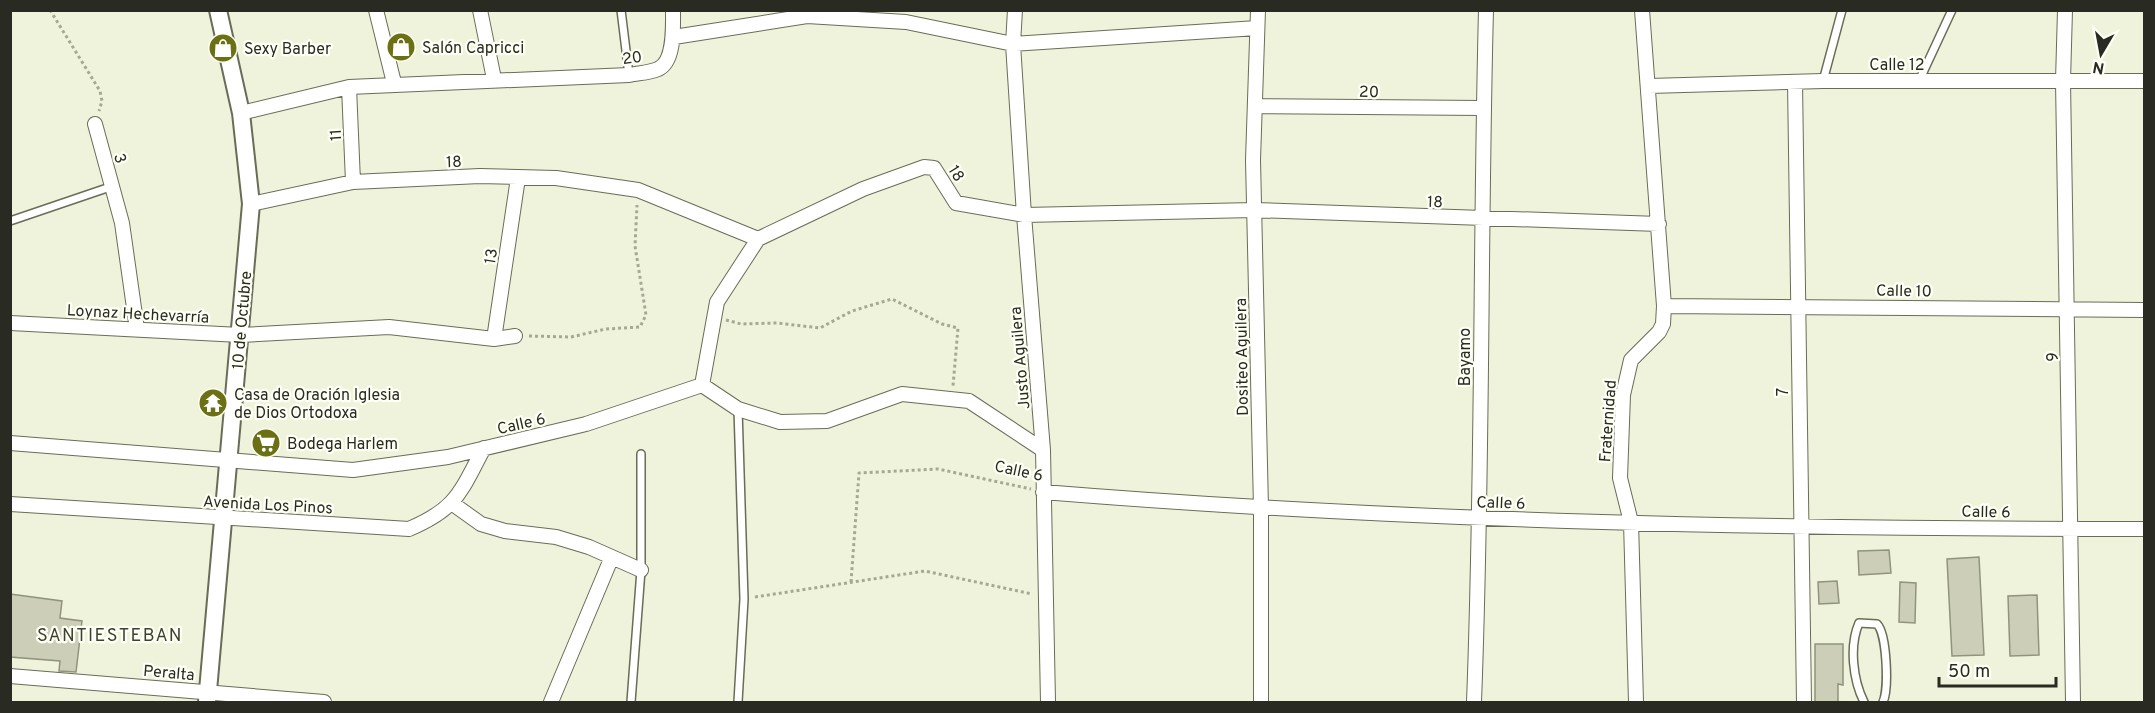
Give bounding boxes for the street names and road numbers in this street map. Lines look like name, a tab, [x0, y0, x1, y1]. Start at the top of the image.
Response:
street label: 20	[621, 48, 644, 70]
street label: Calle 12	[1869, 56, 1925, 76]
street label: 20	[1359, 83, 1379, 103]
street label: 11	[327, 128, 347, 141]
street label: 3	[108, 151, 130, 166]
street label: 18	[446, 153, 462, 173]
street label: 18	[943, 162, 968, 186]
street label: 18	[1427, 193, 1443, 213]
street label: 13	[481, 247, 503, 266]
street label: 10 de Octubre	[229, 270, 257, 370]
street label: Calle 10	[1876, 282, 1932, 302]
street label: Dositeo Aguilera	[1232, 298, 1254, 416]
street label: Loynaz Hechevarría	[66, 301, 210, 329]
street label: Justo Aguilera	[1007, 306, 1035, 410]
street label: Bayamo	[1456, 328, 1476, 386]
street label: 9	[2044, 352, 2064, 362]
street label: Fraternidad	[1596, 379, 1622, 463]
street label: 7	[1774, 388, 1794, 396]
street label: Calle 6	[495, 410, 548, 440]
street label: Calle 6	[993, 457, 1045, 487]
street label: Avenida Los Pinos	[203, 493, 333, 519]
street label: Calle 6	[1476, 493, 1526, 515]
street label: Calle 6	[1961, 503, 2011, 523]
street label: Peralta	[142, 662, 195, 686]

